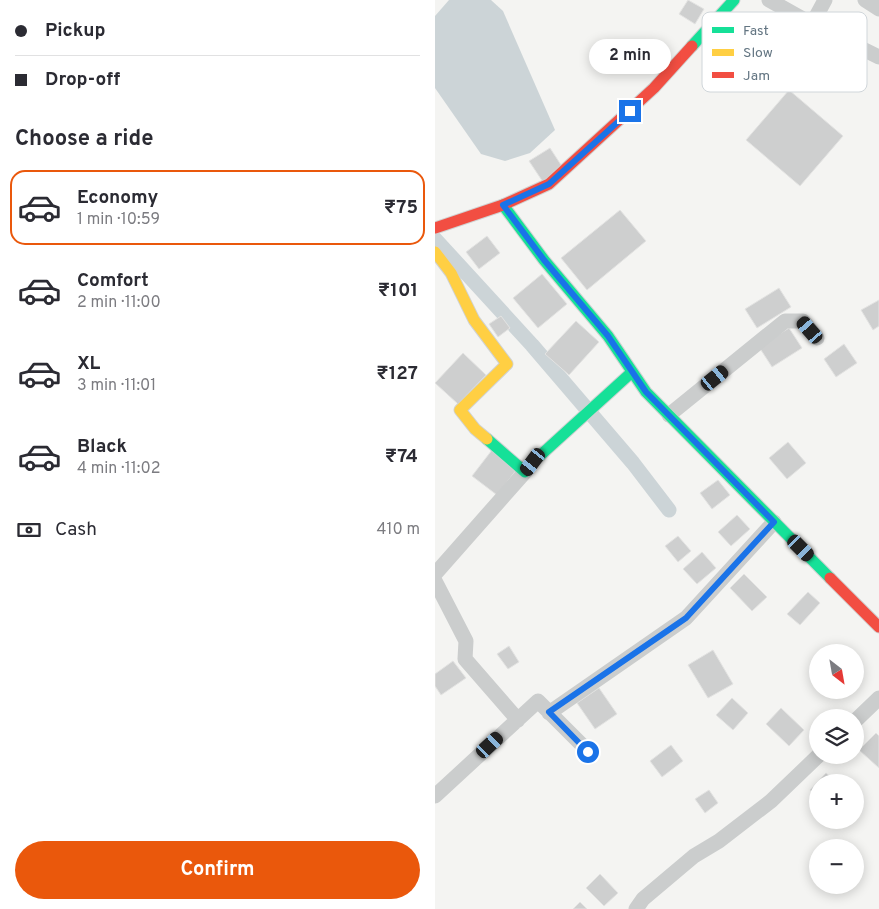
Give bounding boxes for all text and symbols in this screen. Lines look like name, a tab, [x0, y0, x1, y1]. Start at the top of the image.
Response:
legend	[702, 12, 867, 92]
text: Pickup	[45, 19, 105, 43]
text: Fast	[743, 23, 769, 40]
callout: 2 min	[589, 38, 671, 74]
text: Slow	[743, 45, 773, 62]
text: 2 min	[609, 46, 651, 66]
text: Drop-off	[45, 68, 120, 92]
text: Jam	[743, 68, 770, 85]
route end	[619, 100, 641, 122]
text: Choose a ride	[15, 126, 153, 153]
icon: car	[17, 185, 62, 230]
text: Economy	[77, 186, 158, 210]
text: ₹75	[384, 196, 418, 220]
text: 1 min · 10:59	[77, 210, 160, 230]
icon: car	[17, 268, 62, 313]
text: Comfort	[77, 269, 149, 293]
text: ₹101	[378, 279, 418, 303]
text: 2 min · 11:00	[77, 293, 161, 313]
car	[794, 314, 825, 346]
icon: car	[17, 351, 62, 396]
text: XL	[77, 352, 100, 376]
text: ₹127	[376, 362, 418, 386]
car	[698, 363, 731, 393]
text: 3 min · 11:01	[77, 376, 156, 396]
icon: car	[17, 434, 62, 479]
text: Black	[77, 435, 127, 459]
text: ₹74	[385, 445, 418, 469]
car	[517, 446, 548, 478]
text: 4 min · 11:02	[77, 459, 160, 479]
icon: cash	[15, 516, 43, 544]
text: Cash	[55, 518, 97, 542]
text: 410 m	[377, 520, 420, 540]
car	[785, 532, 816, 564]
north arrow	[809, 644, 864, 699]
map controls	[809, 644, 864, 894]
button: layers	[809, 709, 864, 764]
car	[473, 729, 506, 761]
route start	[577, 741, 599, 763]
button: +	[809, 774, 864, 829]
button: −	[809, 839, 864, 894]
button: Confirm	[15, 841, 420, 899]

